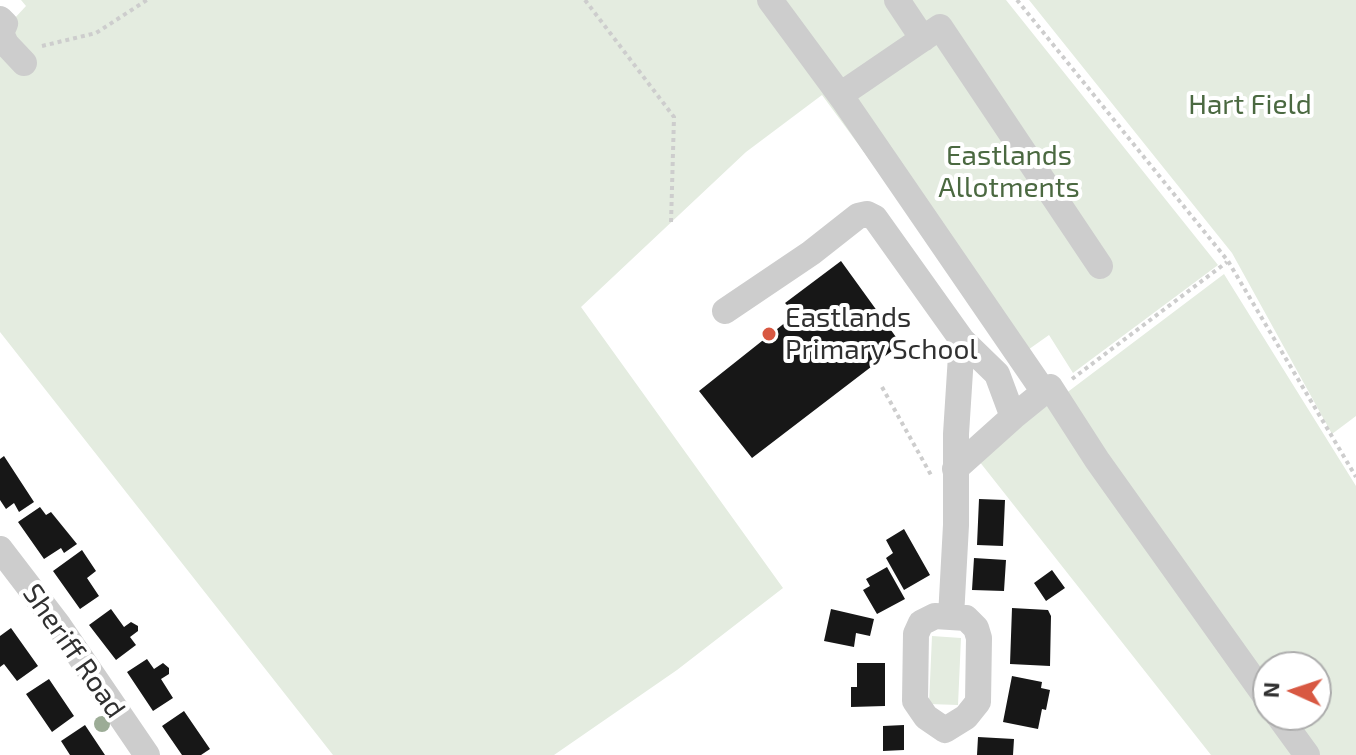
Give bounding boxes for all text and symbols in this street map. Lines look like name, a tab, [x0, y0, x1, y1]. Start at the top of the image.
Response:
park label: Hart Field	[1188, 88, 1312, 122]
park label: Eastlands Allotments	[938, 139, 1080, 205]
place label: Eastlands Primary School	[785, 301, 978, 367]
marker: Eastlands Primary School	[760, 325, 778, 343]
street label: Sheriff Road	[16, 578, 132, 724]
north arrow	[1252, 651, 1332, 731]
text: N	[1257, 681, 1283, 698]

